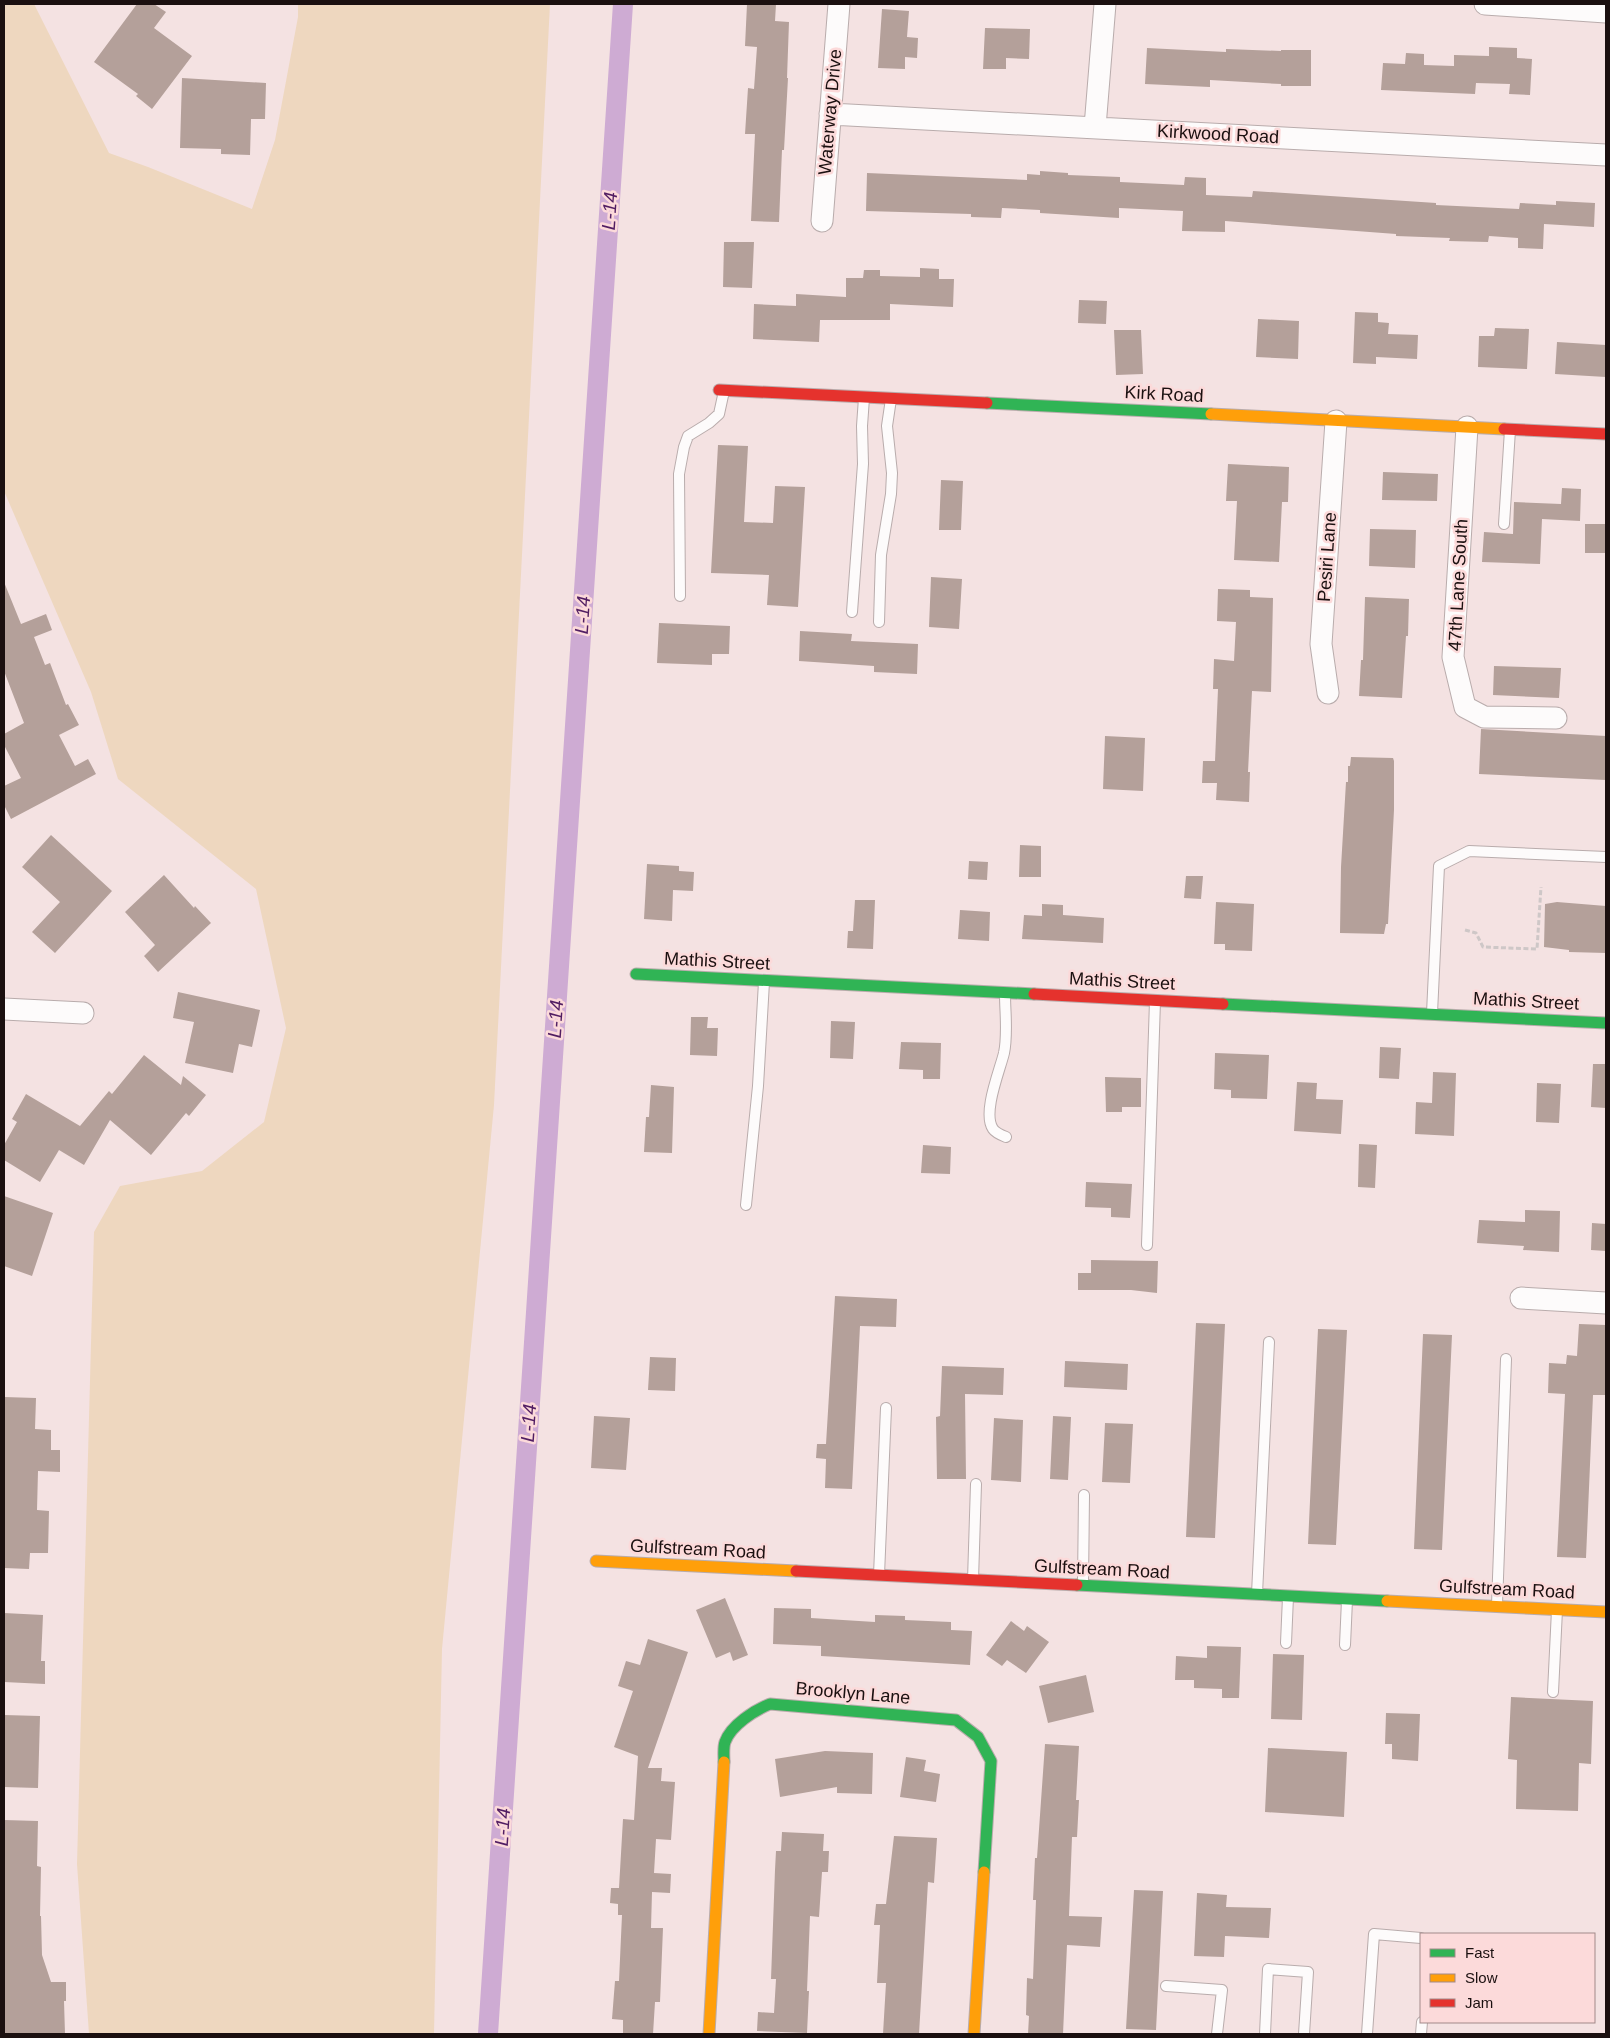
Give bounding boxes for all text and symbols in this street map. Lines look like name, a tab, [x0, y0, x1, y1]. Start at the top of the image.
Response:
street label: Waterway Drive	[815, 48, 845, 176]
street label: Kirkwood Road	[1157, 121, 1279, 147]
water label: L-14	[598, 191, 621, 231]
street label: Kirk Road	[1124, 382, 1204, 406]
street label: Pesiri Lane	[1314, 511, 1340, 603]
street label: 47th Lane South	[1445, 519, 1471, 651]
water label: L-14	[571, 595, 594, 635]
street label: Mathis Street	[664, 948, 770, 974]
street label: Mathis Street	[1069, 968, 1175, 994]
street label: Mathis Street	[1473, 988, 1579, 1014]
water label: L-14	[544, 999, 567, 1039]
water label: L-14	[517, 1403, 540, 1443]
street label: Gulfstream Road	[630, 1535, 766, 1563]
street label: Gulfstream Road	[1034, 1555, 1170, 1583]
street label: Gulfstream Road	[1439, 1575, 1575, 1603]
street label: Brooklyn Lane	[795, 1678, 911, 1708]
water label: L-14	[491, 1807, 514, 1847]
legend	[1420, 1933, 1595, 2023]
text: Fast	[1465, 1944, 1495, 1961]
text: Slow	[1465, 1969, 1498, 1986]
text: Jam	[1465, 1994, 1493, 2011]

